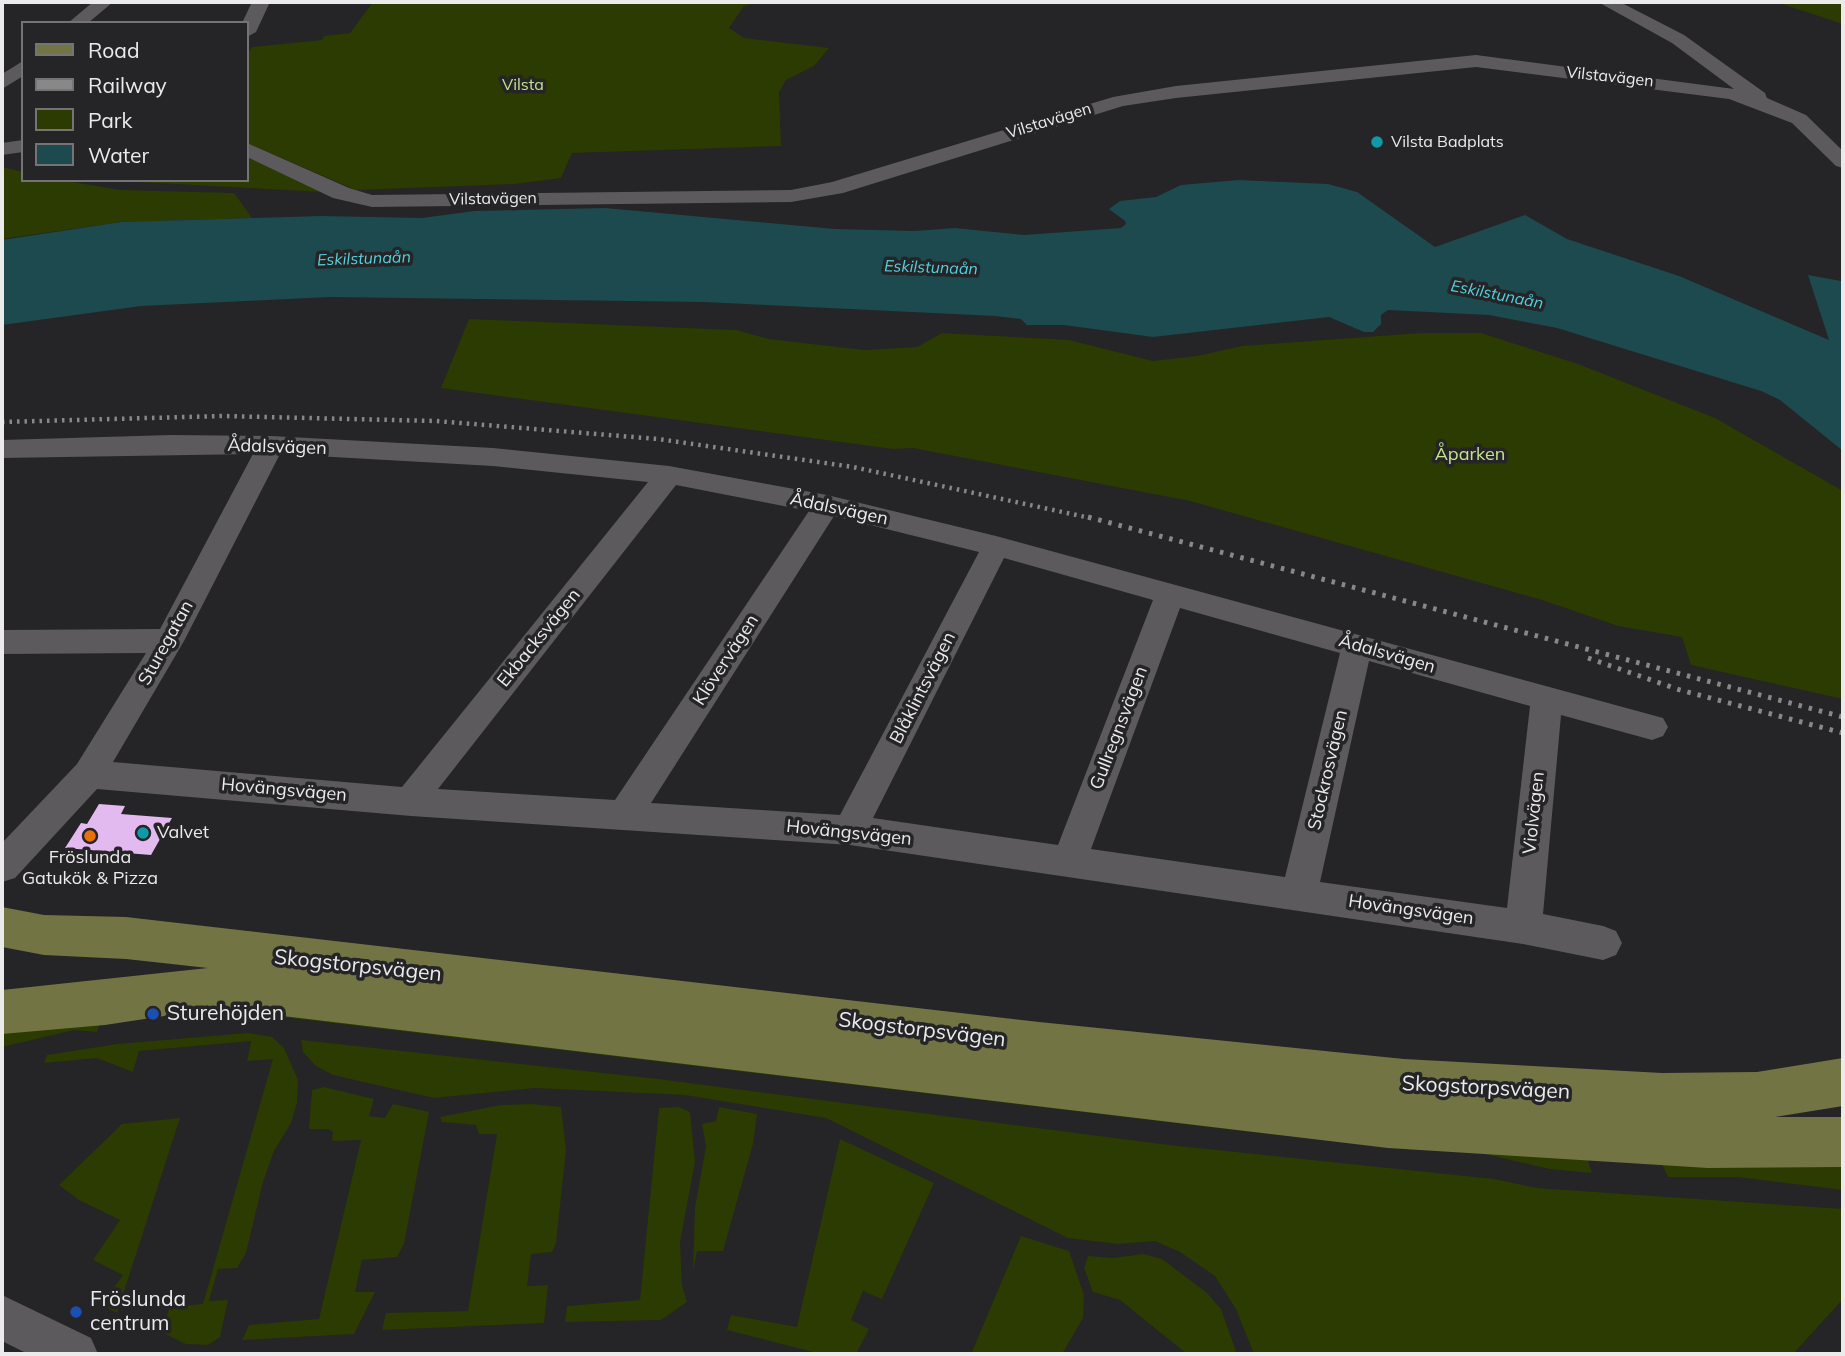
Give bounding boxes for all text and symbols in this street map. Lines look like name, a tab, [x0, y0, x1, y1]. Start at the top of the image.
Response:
legend	[21, 21, 248, 182]
text: Road	[88, 37, 139, 63]
street label: Vilstavägen	[1565, 63, 1655, 91]
text: Railway	[88, 72, 167, 98]
park label: Vilsta	[502, 75, 544, 95]
street label: Vilstavägen	[1004, 99, 1094, 143]
text: Park	[88, 107, 132, 133]
place label: Vilsta Badplats	[1391, 132, 1504, 152]
marker: Vilsta Badplats	[1369, 134, 1385, 150]
text: Water	[88, 142, 149, 168]
street label: Vilstavägen	[449, 189, 537, 209]
water label: Eskilstunaån	[317, 248, 411, 270]
water label: Eskilstunaån	[884, 257, 978, 279]
water label: Eskilstunaån	[1449, 277, 1545, 313]
street label: Ådalsvägen	[227, 434, 327, 460]
park label: Åparken	[1435, 444, 1505, 466]
street label: Ådalsvägen	[788, 488, 890, 530]
street label: Ekbacksvägen	[493, 585, 585, 691]
street label: Sturegatan	[134, 597, 198, 689]
street label: Klövervägen	[689, 611, 763, 709]
street label: Blåklintsvägen	[886, 629, 960, 747]
street label: Ådalsvägen	[1336, 630, 1438, 678]
street label: Gullregnsvägen	[1086, 663, 1152, 793]
street label: Stockrosvägen	[1304, 708, 1352, 832]
street label: Violvägen	[1519, 771, 1549, 855]
street label: Hovängsvägen	[220, 774, 348, 806]
street label: Hovängsvägen	[785, 816, 913, 850]
place label: Valvet	[157, 822, 209, 844]
marker: Valvet	[135, 825, 151, 841]
marker: Fröslunda Gatukök & Pizza	[82, 828, 98, 844]
place label: Fröslunda Gatukök & Pizza	[22, 847, 158, 890]
street label: Hovängsvägen	[1347, 891, 1475, 929]
street label: Skogstorpsvägen	[273, 945, 443, 987]
place label: Sturehöjden	[167, 1001, 284, 1027]
marker: Sturehöjden	[145, 1006, 161, 1022]
street label: Skogstorpsvägen	[837, 1007, 1007, 1053]
street label: Skogstorpsvägen	[1401, 1071, 1571, 1105]
place label: Fröslunda centrum	[90, 1287, 186, 1337]
marker: Fröslunda centrum	[68, 1304, 84, 1320]

